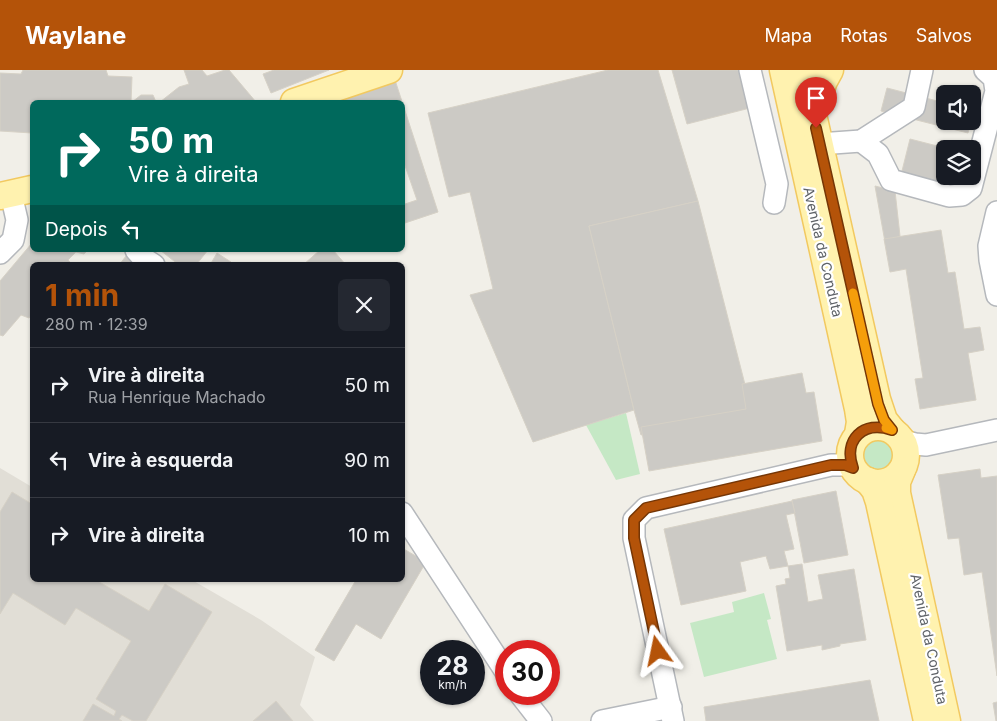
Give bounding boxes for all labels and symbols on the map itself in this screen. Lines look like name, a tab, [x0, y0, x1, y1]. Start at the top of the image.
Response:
pin	[795, 77, 837, 128]
street label: Avenida da Conduta	[800, 185, 847, 319]
street label: Avenida da Conduta	[907, 572, 952, 706]
position arrow	[631, 624, 683, 676]
speed limit sign: 30	[495, 640, 560, 705]

